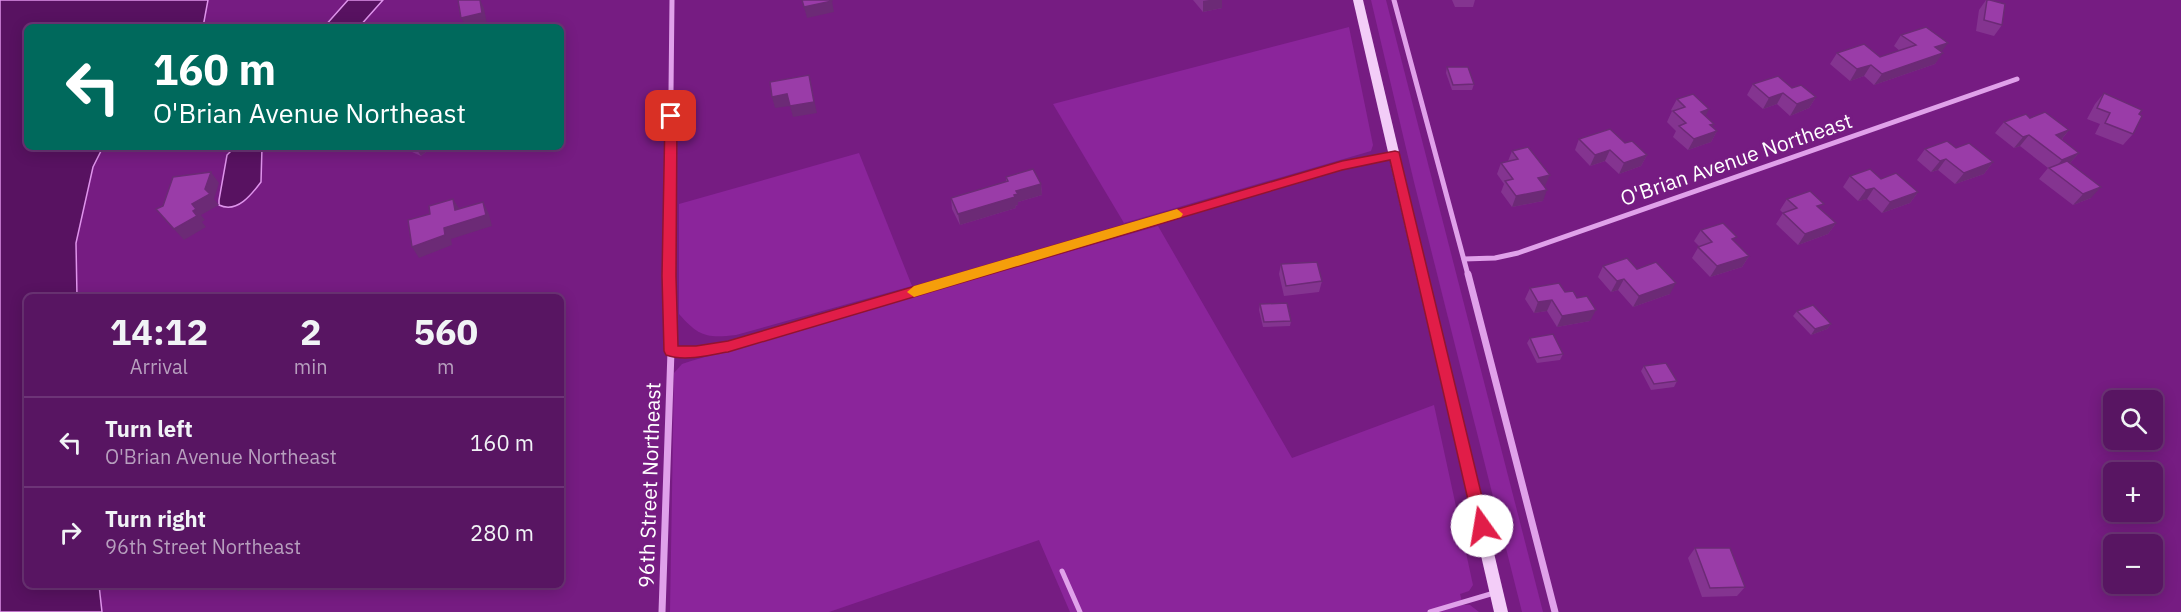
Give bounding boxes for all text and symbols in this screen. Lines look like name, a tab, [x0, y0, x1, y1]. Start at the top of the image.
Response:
text: 160 m	[153, 42, 276, 97]
icon: left	[54, 48, 132, 126]
pin	[645, 90, 696, 141]
text: O'Brian Avenue Northeast	[153, 95, 466, 130]
icon: arrive	[654, 99, 687, 132]
street label: O'Brian Avenue Northeast	[1616, 106, 1856, 212]
text: 14:12	[110, 308, 208, 355]
text: 2	[300, 308, 322, 355]
text: 560	[413, 308, 478, 355]
text: Arrival	[130, 353, 188, 380]
text: min	[294, 353, 328, 380]
text: m	[437, 353, 455, 380]
street label: 96th Street Northeast	[631, 382, 667, 588]
map controls	[2103, 390, 2163, 594]
button: search	[2103, 390, 2163, 450]
text: Turn left	[105, 414, 193, 443]
icon: left	[54, 426, 87, 459]
text: 160 m	[470, 428, 534, 457]
text: O'Brian Avenue Northeast	[105, 443, 337, 470]
button: +	[2103, 462, 2163, 522]
position arrow	[1450, 494, 1514, 558]
text: Turn right	[105, 504, 206, 533]
icon: right	[54, 516, 87, 549]
text: 280 m	[470, 518, 534, 547]
text: 96th Street Northeast	[105, 533, 301, 560]
button: −	[2103, 534, 2163, 594]

